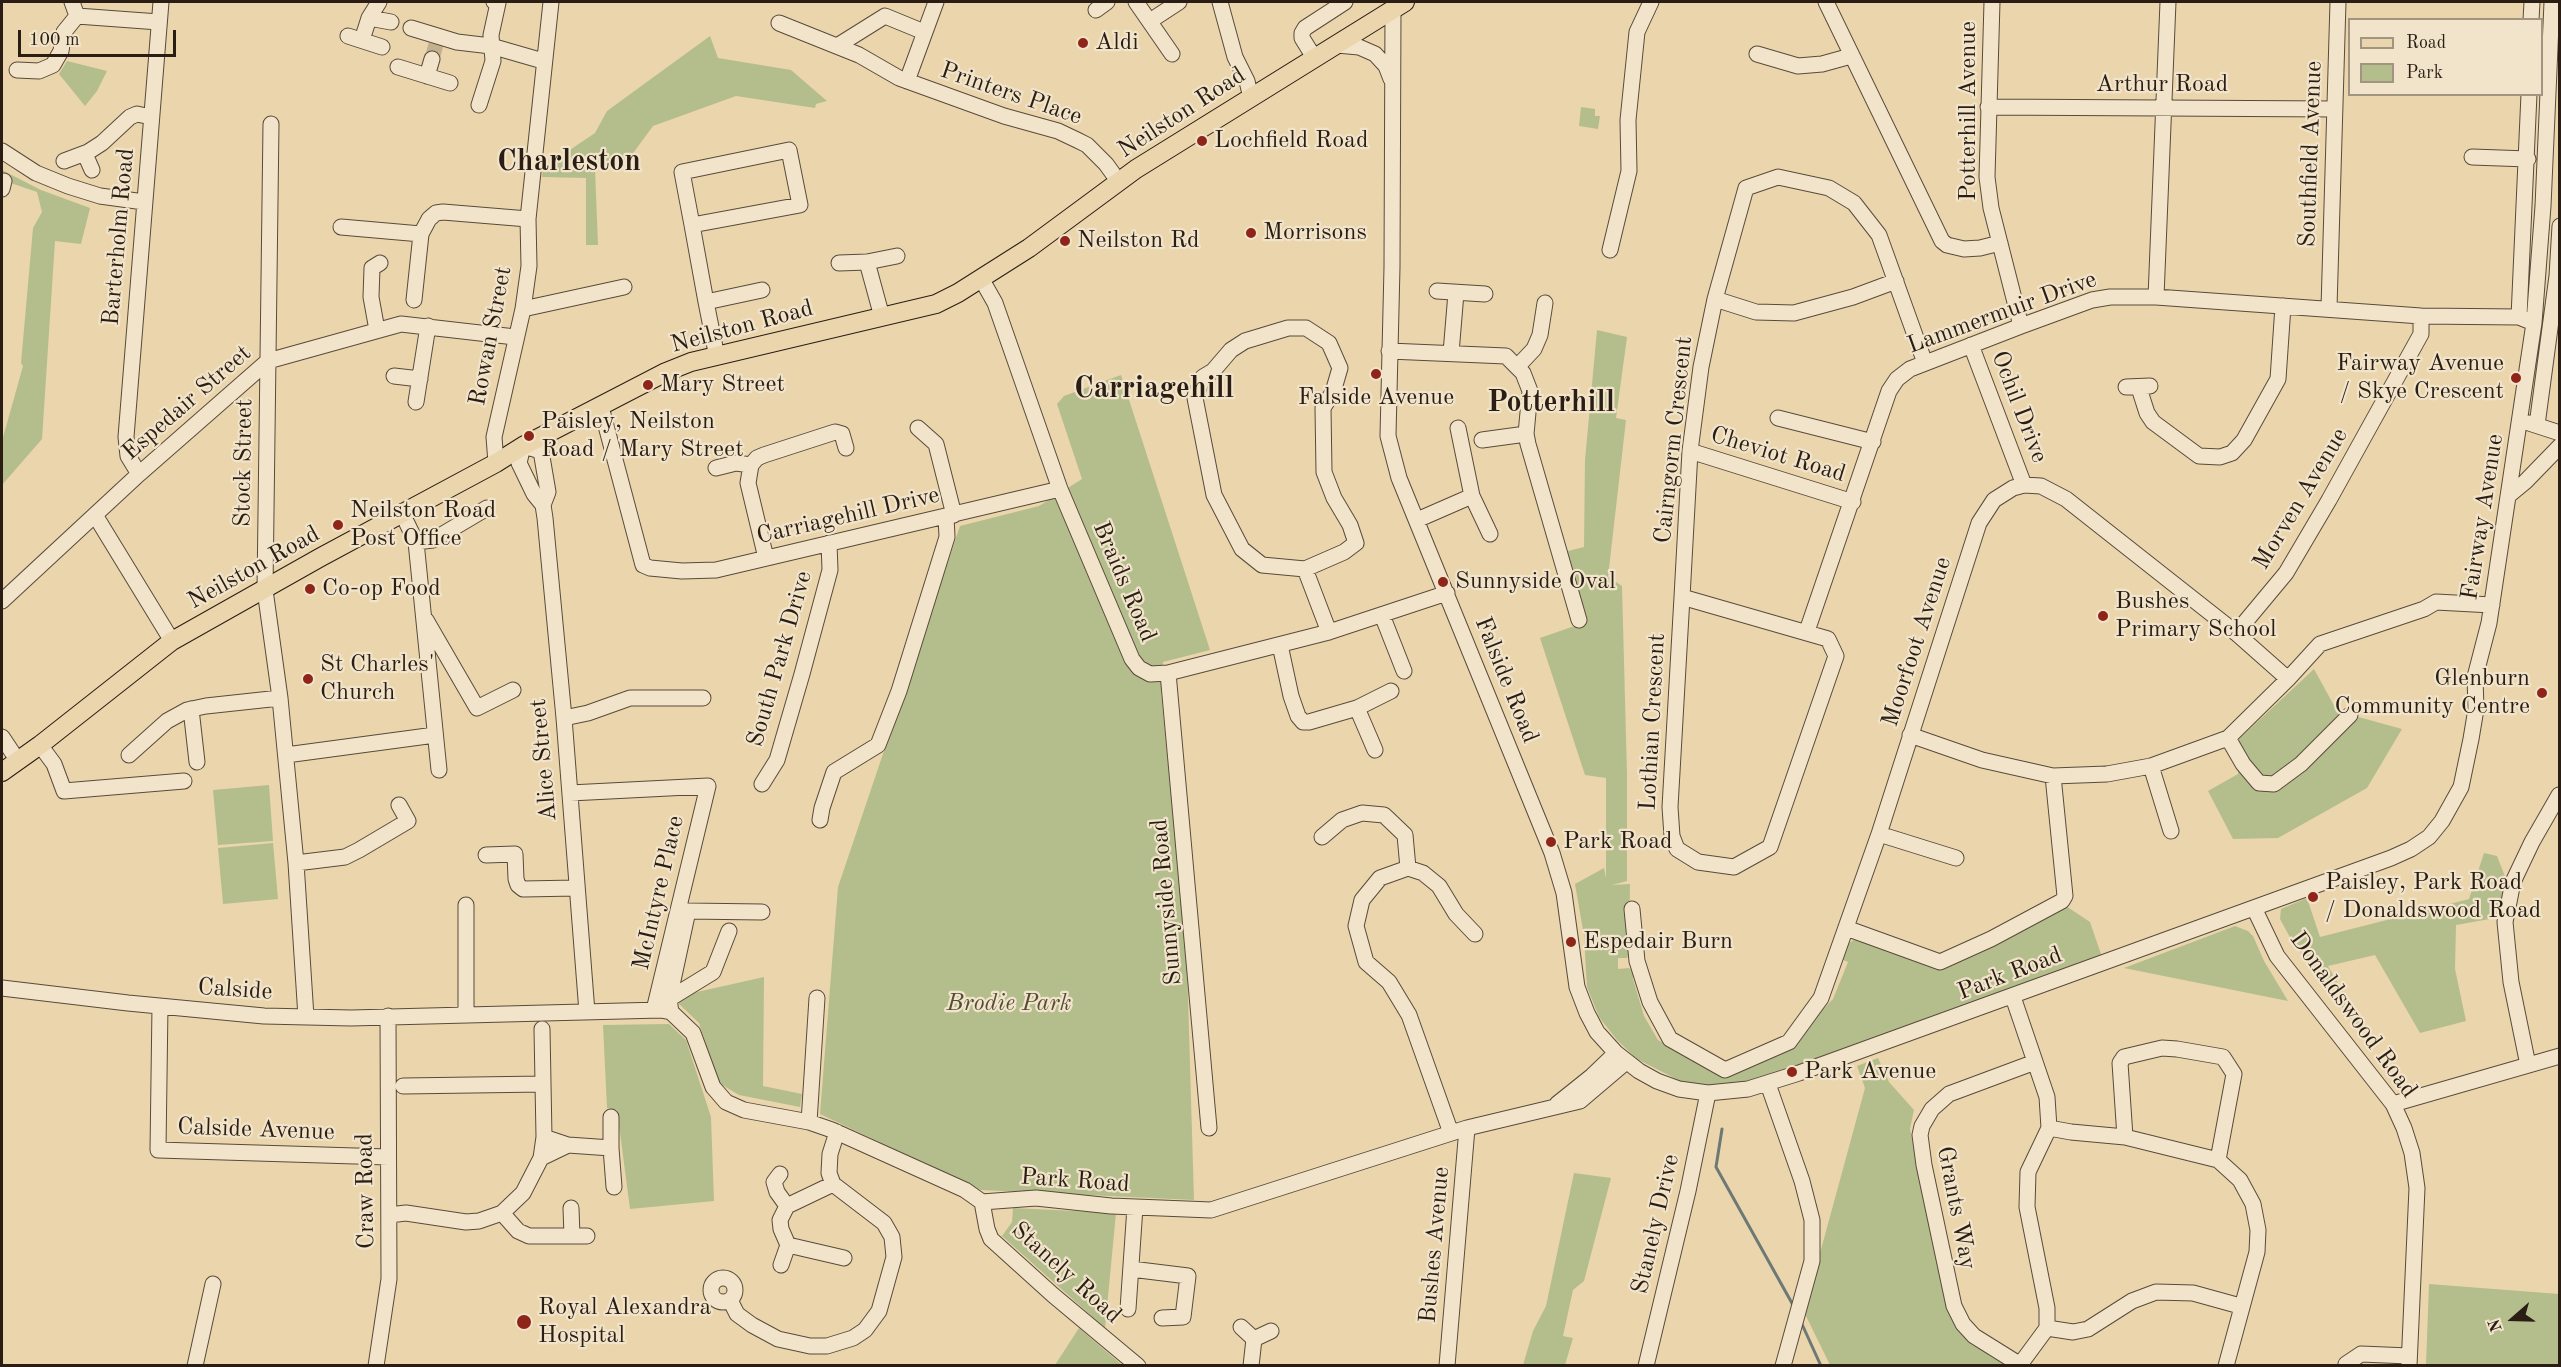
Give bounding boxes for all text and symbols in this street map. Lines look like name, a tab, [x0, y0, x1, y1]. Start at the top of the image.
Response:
scale bar	[21, 18, 178, 56]
legend	[2348, 18, 2543, 96]
street label: Potterhill Avenue	[1955, 21, 1983, 201]
place label: Aldi	[1095, 29, 1139, 57]
text: 100 m	[29, 31, 80, 49]
text: Road	[2406, 34, 2446, 52]
marker: Aldi	[1076, 36, 1090, 50]
street label: Printers Place	[936, 56, 1086, 132]
street label: Southfield Avenue	[2293, 60, 2329, 248]
street label: Neilston Road	[1113, 61, 1251, 165]
text: Park	[2406, 64, 2443, 82]
street label: Arthur Road	[2096, 71, 2228, 99]
place label: Lochfield Road	[1214, 127, 1368, 155]
marker: Lochfield Road	[1195, 134, 1209, 148]
district label: Charleston	[497, 144, 641, 180]
street label: Barterholm Road	[97, 147, 141, 327]
place label: Morrisons	[1263, 219, 1367, 247]
marker: Morrisons	[1244, 226, 1258, 240]
place label: Neilston Rd	[1077, 227, 1200, 255]
marker: Neilston Rd	[1058, 234, 1072, 248]
street label: Rowan Street	[463, 264, 519, 408]
street label: Lammermuir Drive	[1903, 265, 2101, 361]
street label: Neilston Road	[668, 294, 816, 360]
street label: Cairngorm Crescent	[1649, 335, 1699, 545]
street label: Espedair Street	[117, 339, 257, 467]
street label: Ochil Drive	[1984, 347, 2054, 467]
place label: Fairway Avenue / Skye Crescent	[2336, 350, 2504, 406]
marker: Falside Avenue	[1369, 367, 1383, 381]
place label: Mary Street	[660, 371, 785, 399]
district label: Carriagehill	[1074, 371, 1234, 407]
marker: Fairway Avenue / Skye Crescent	[2509, 371, 2523, 385]
marker: Mary Street	[641, 378, 655, 392]
place label: Falside Avenue	[1298, 384, 1454, 412]
district label: Potterhill	[1487, 385, 1615, 421]
street label: Stock Street	[228, 399, 260, 527]
place label: Paisley, Neilston Road / Mary Street	[541, 408, 744, 464]
street label: Cheviot Road	[1707, 421, 1849, 489]
street label: Morven Avenue	[2247, 423, 2355, 575]
marker: Paisley, Neilston Road / Mary Street	[522, 429, 536, 443]
street label: Fairway Avenue	[2456, 432, 2510, 602]
street label: Carriagehill Drive	[754, 481, 942, 551]
place label: Neilston Road Post Office	[350, 497, 496, 553]
marker: Neilston Road Post Office	[331, 518, 345, 532]
street label: Braids Road	[1086, 518, 1162, 646]
street label: Neilston Road	[183, 520, 325, 616]
street label: Moorfoot Avenue	[1876, 553, 1958, 731]
street label: South Park Drive	[741, 568, 819, 750]
place label: Sunnyside Oval	[1455, 568, 1616, 596]
place label: Co-op Food	[322, 575, 441, 603]
marker: Sunnyside Oval	[1436, 575, 1450, 589]
marker: Co-op Food	[303, 582, 317, 596]
place label: Bushes Primary School	[2115, 588, 2277, 644]
marker: Bushes Primary School	[2096, 609, 2110, 623]
street label: Falside Road	[1468, 613, 1544, 747]
street label: Lothian Crescent	[1634, 633, 1672, 811]
place label: St Charles' Church	[320, 651, 435, 707]
place label: Glenburn Community Centre	[2334, 665, 2530, 721]
marker: St Charles' Church	[301, 672, 315, 686]
marker: Glenburn Community Centre	[2535, 686, 2549, 700]
street label: Alice Street	[524, 697, 564, 823]
street label: McIntyre Place	[627, 813, 691, 973]
street label: Sunnyside Road	[1145, 818, 1189, 986]
place label: Park Road	[1563, 828, 1673, 856]
marker: Park Road	[1544, 835, 1558, 849]
place label: Paisley, Park Road / Donaldswood Road	[2325, 869, 2541, 925]
marker: Paisley, Park Road / Donaldswood Road	[2306, 890, 2320, 904]
street label: Donaldswood Road	[2283, 926, 2423, 1104]
place label: Espedair Burn	[1583, 928, 1733, 956]
marker: Espedair Burn	[1564, 935, 1578, 949]
street label: Park Road	[1954, 941, 2066, 1007]
street label: Calside	[197, 973, 273, 1007]
park label: Brodie Park	[947, 990, 1071, 1018]
place label: Park Avenue	[1804, 1058, 1936, 1086]
marker: Park Avenue	[1785, 1065, 1799, 1079]
street label: Calside Avenue	[177, 1113, 335, 1147]
street label: Craw Road	[351, 1133, 381, 1249]
street label: Grants Way	[1930, 1144, 1982, 1272]
street label: Stanely Drive	[1626, 1151, 1686, 1297]
street label: Park Road	[1019, 1163, 1131, 1199]
street label: Bushes Avenue	[1414, 1165, 1456, 1325]
street label: Stanely Road	[1005, 1216, 1127, 1330]
north arrow	[2483, 1289, 2543, 1349]
place label: Royal Alexandra Hospital	[538, 1294, 711, 1350]
marker: Royal Alexandra Hospital	[515, 1313, 533, 1331]
text: N	[2486, 1317, 2506, 1334]

